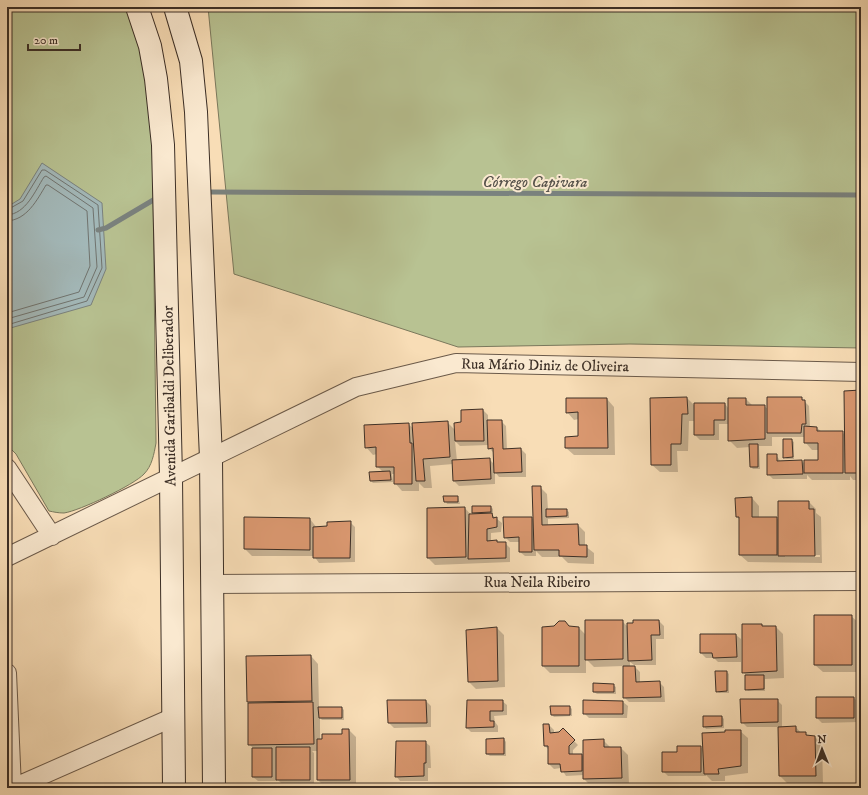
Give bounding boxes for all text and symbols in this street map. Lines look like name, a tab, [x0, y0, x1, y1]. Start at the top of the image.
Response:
scale bar	[28, 26, 80, 52]
text: 20 m	[34, 33, 58, 48]
water label: Córrego Capivara	[482, 172, 588, 192]
street label: Avenida Garibaldi Deliberador	[158, 305, 181, 487]
street label: Rua Mário Diniz de Oliveira	[461, 355, 630, 376]
street label: Rua Neila Ribeiro	[484, 573, 590, 592]
north arrow	[802, 729, 842, 769]
text: N	[817, 733, 826, 747]

